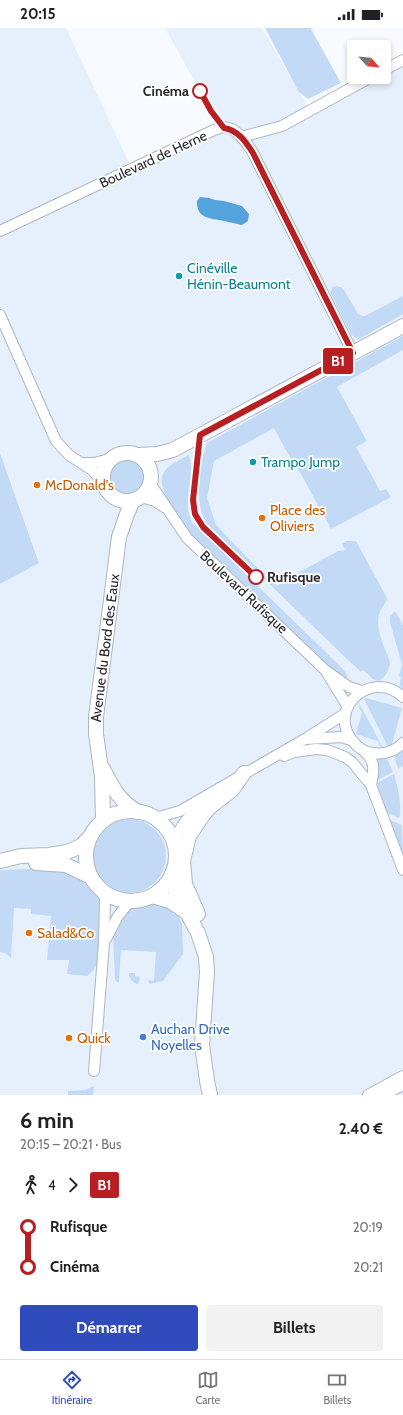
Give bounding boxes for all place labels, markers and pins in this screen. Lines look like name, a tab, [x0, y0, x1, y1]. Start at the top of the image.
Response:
place label: Cinéma	[143, 82, 189, 100]
marker: Cinéma	[192, 83, 208, 99]
place label: Cinéville Hénin-Beaumont	[187, 259, 291, 293]
marker: Cinéville Hénin-Beaumont	[174, 271, 184, 281]
place label: Trampo Jump	[261, 453, 340, 471]
marker: Trampo Jump	[248, 457, 258, 467]
place label: McDonald's	[45, 476, 114, 494]
marker: McDonald's	[32, 480, 42, 490]
place label: Place des Oliviers	[270, 501, 325, 535]
marker: Place des Oliviers	[257, 513, 267, 523]
place label: Rufisque	[267, 568, 320, 586]
marker: Rufisque	[248, 569, 264, 585]
place label: Salad&Co	[37, 924, 95, 942]
marker: Salad&Co	[24, 928, 34, 938]
place label: Auchan Drive Noyelles	[151, 1020, 230, 1054]
place label: Quick	[77, 1029, 111, 1047]
marker: Auchan Drive Noyelles	[138, 1032, 148, 1042]
marker: Quick	[64, 1033, 74, 1043]

